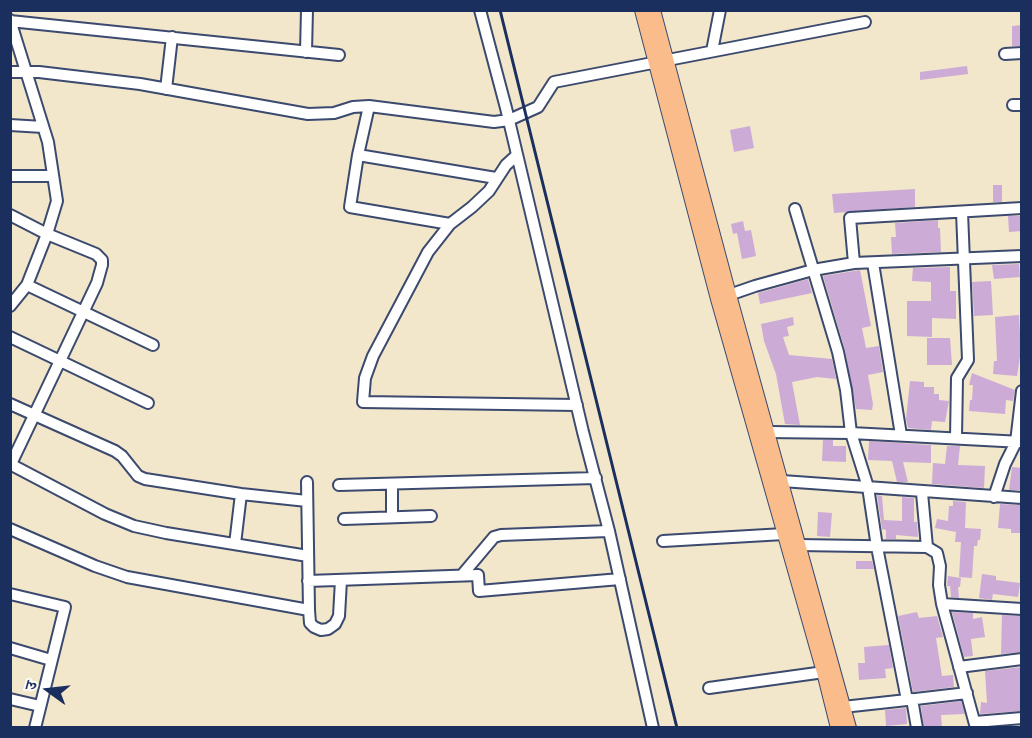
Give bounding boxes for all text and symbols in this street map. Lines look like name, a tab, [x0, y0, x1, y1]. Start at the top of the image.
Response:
north arrow	[18, 660, 78, 720]
text: उ	[18, 678, 43, 692]

